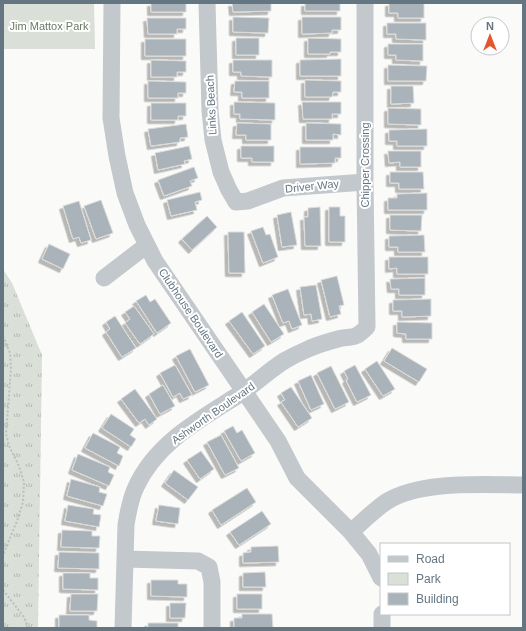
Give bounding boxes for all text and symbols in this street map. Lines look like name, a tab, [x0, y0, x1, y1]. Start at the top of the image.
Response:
north arrow	[470, 16, 510, 56]
park label: Jim Mattox Park	[10, 20, 89, 32]
text: N	[486, 20, 494, 32]
street label: Links Beach	[203, 75, 219, 135]
street label: Chipper Crossing	[359, 123, 371, 207]
street label: Driver Way	[285, 177, 340, 195]
street label: Clubhouse Boulevard	[157, 266, 225, 360]
street label: Ashworth Boulevard	[169, 380, 257, 446]
legend	[380, 543, 510, 615]
text: Road	[416, 552, 445, 566]
text: Park	[416, 572, 442, 586]
text: Building	[416, 592, 459, 606]

